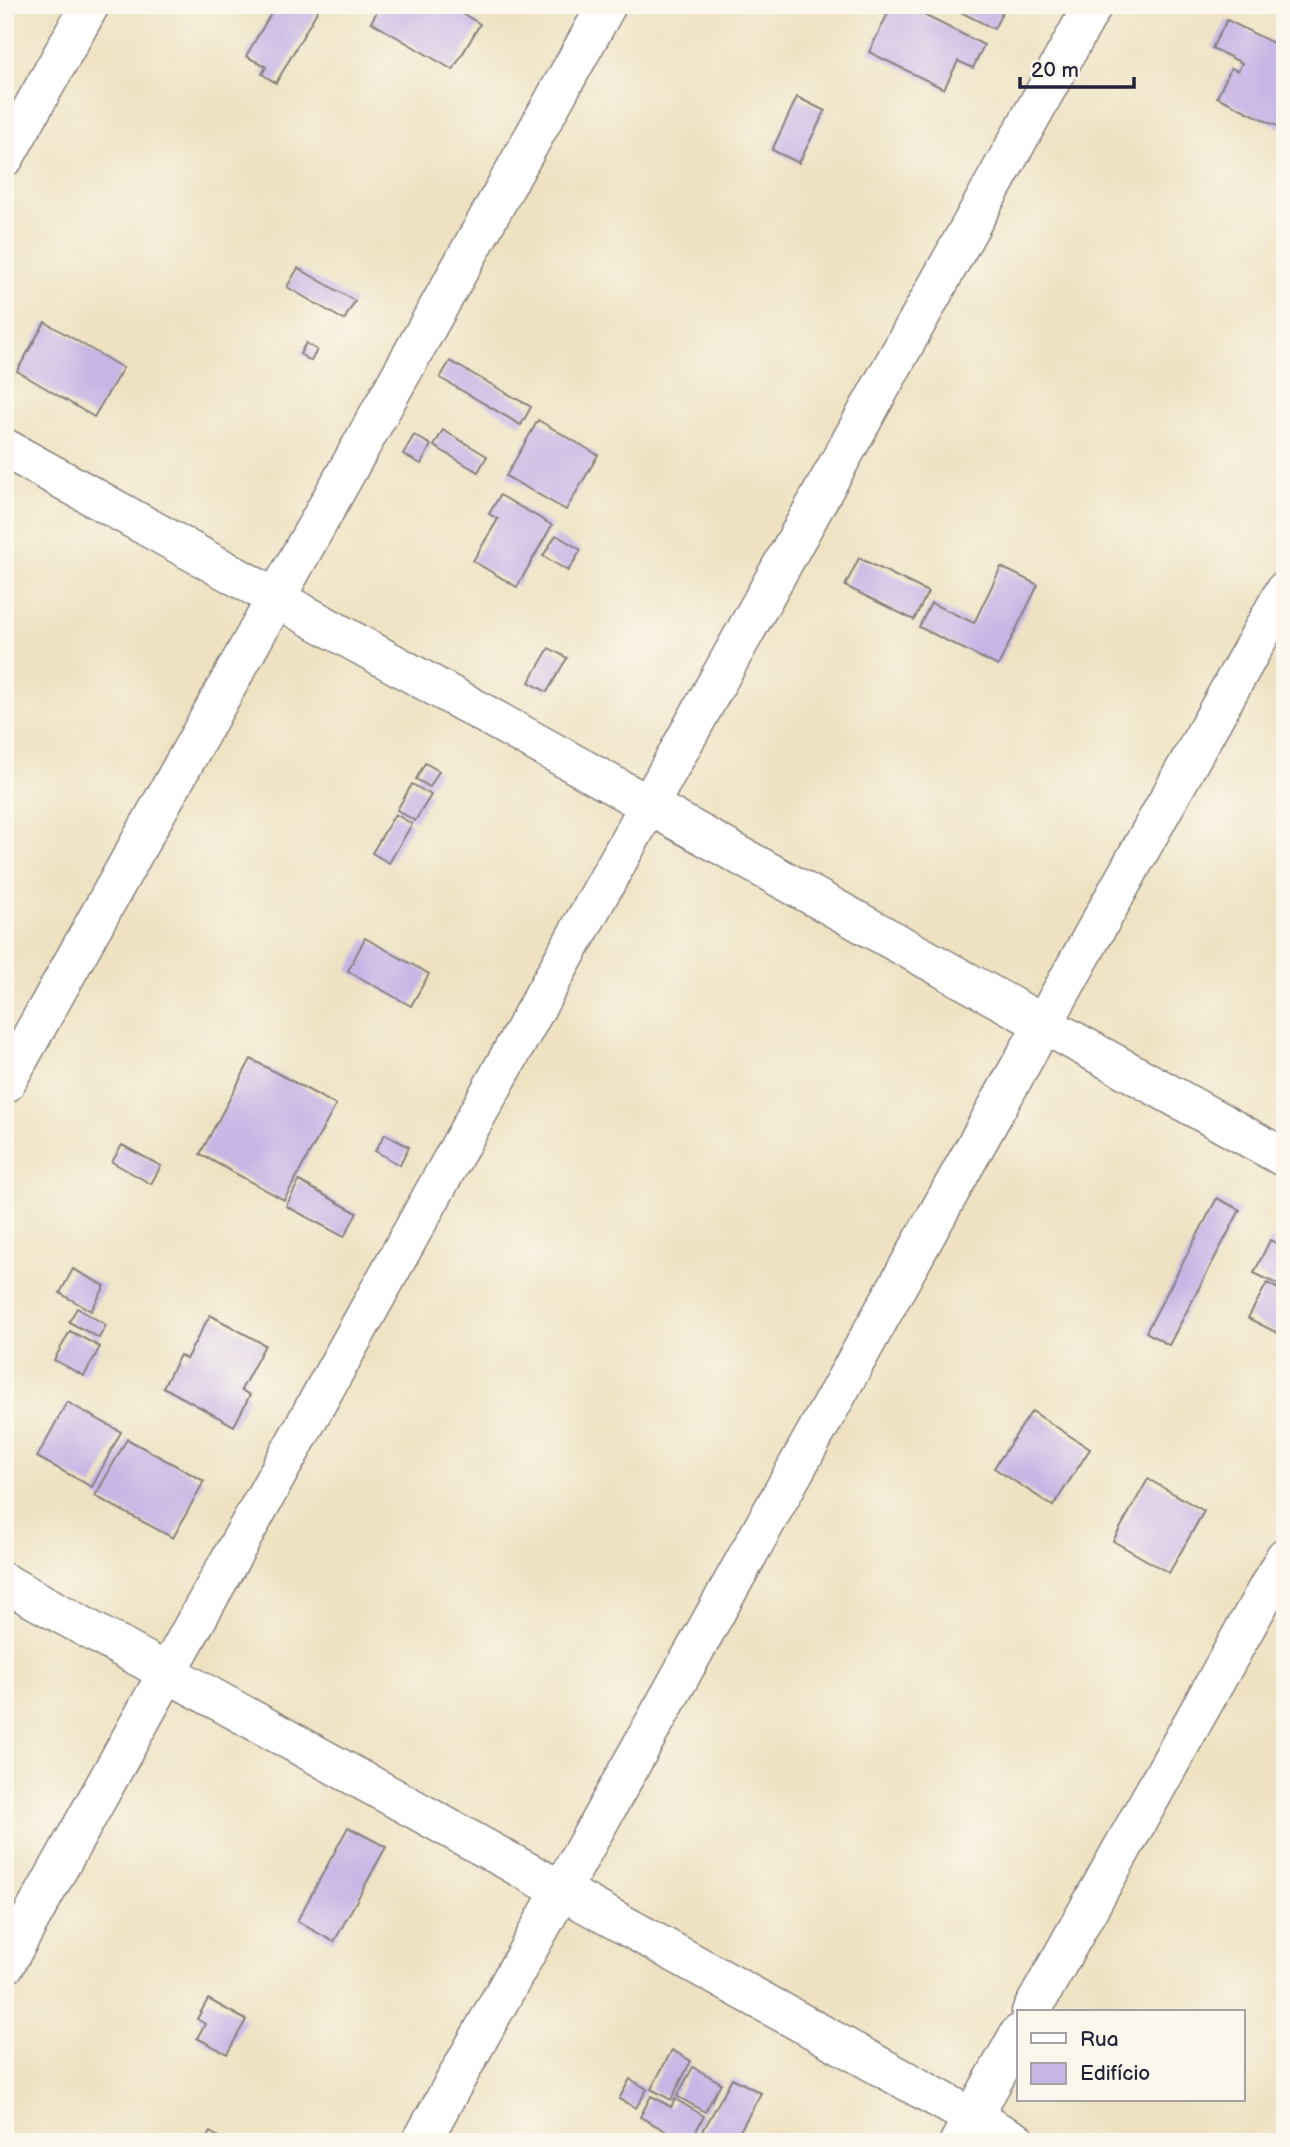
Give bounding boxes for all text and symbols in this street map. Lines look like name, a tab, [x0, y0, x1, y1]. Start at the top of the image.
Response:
scale bar	[1020, 46, 1134, 90]
text: 20 m	[1031, 58, 1079, 83]
legend	[1017, 2010, 1244, 2102]
text: Rua	[1080, 2027, 1119, 2052]
text: Edifício	[1080, 2061, 1150, 2086]

